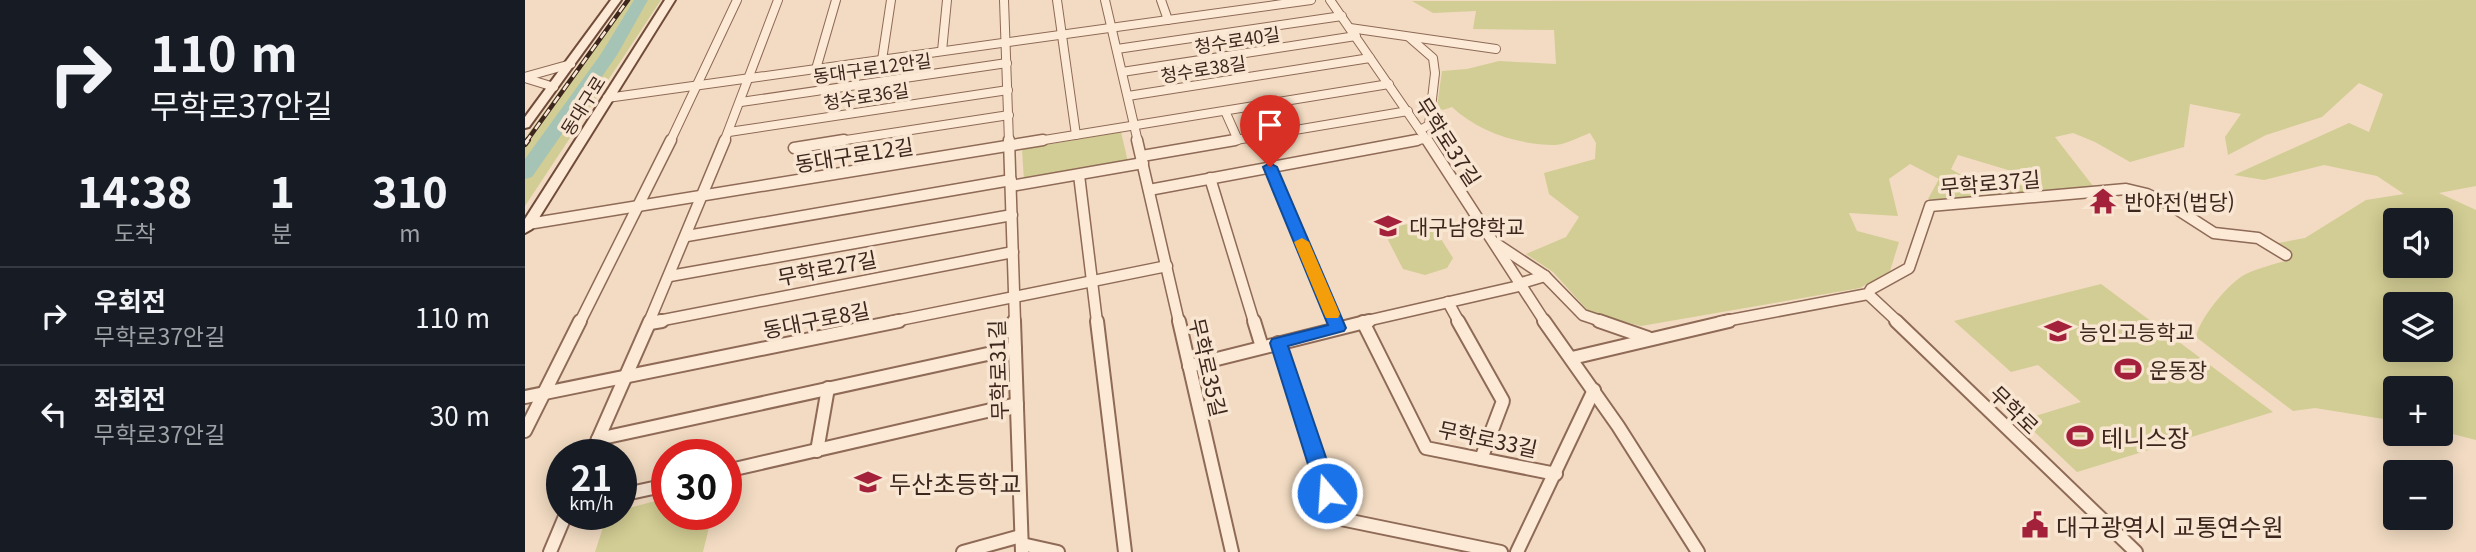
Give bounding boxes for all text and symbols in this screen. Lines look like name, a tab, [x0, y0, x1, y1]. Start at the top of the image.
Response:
text: 110 m	[150, 15, 298, 86]
street label: 청수로40길	[1192, 19, 1282, 59]
icon: right	[35, 28, 126, 119]
street label: 동대구로12안길	[811, 46, 933, 88]
street label: 청수로38길	[1158, 48, 1248, 88]
street label: 동대구로	[553, 70, 611, 140]
street label: 청수로36길	[821, 75, 911, 115]
text: 무학로37안길	[150, 81, 333, 127]
street label: 무학로37길	[1409, 91, 1489, 191]
pin	[1240, 95, 1300, 167]
icon: arrive	[1251, 106, 1289, 144]
street label: 동대구로12길	[792, 130, 916, 178]
text: 14:38	[77, 159, 192, 220]
text: 1	[270, 159, 295, 220]
text: 310	[372, 159, 448, 220]
street label: 무학로37길	[1939, 163, 2041, 201]
temple icon: 반야전(법당)	[2088, 186, 2118, 216]
place label: 반야전(법당)	[2124, 186, 2235, 216]
map controls	[2383, 208, 2453, 530]
button: sound	[2383, 208, 2453, 278]
school or university icon: 대구남양학교	[1373, 211, 1403, 241]
place label: 대구남양학교	[1409, 211, 1525, 241]
text: 도착	[114, 215, 156, 249]
text: 분	[272, 215, 293, 249]
text: m	[399, 215, 421, 249]
street label: 무학로27길	[775, 243, 879, 291]
text: 우회전	[94, 281, 166, 318]
button: layers	[2383, 292, 2453, 362]
street label: 동대구로8길	[760, 294, 872, 344]
icon: right	[35, 297, 73, 335]
text: 110 m	[415, 298, 490, 335]
street label: 무학로35길	[1183, 315, 1235, 419]
school or university icon: 능인고등학교	[2043, 316, 2073, 346]
place label: 능인고등학교	[2079, 316, 2195, 346]
text: 무학로37안길	[94, 318, 225, 352]
street label: 무학로31길	[980, 319, 1014, 421]
sports icon: 운동장	[2113, 354, 2143, 384]
place label: 운동장	[2149, 354, 2207, 384]
button: +	[2383, 376, 2453, 446]
street label: 무학로	[1984, 378, 2046, 440]
text: 좌회전	[94, 379, 166, 416]
icon: left	[35, 395, 73, 433]
text: 30 m	[430, 396, 490, 433]
street label: 무학로33길	[1436, 413, 1540, 463]
text: 무학로37안길	[94, 416, 225, 450]
place label: 테니스장	[2101, 419, 2189, 454]
sports icon: 테니스장	[2065, 421, 2095, 451]
speed limit sign: 30	[651, 439, 742, 530]
text: 21	[571, 450, 612, 501]
position arrow	[1290, 456, 1364, 530]
button: −	[2383, 460, 2453, 530]
place label: 두산초등학교	[889, 465, 1021, 500]
school or university icon: 두산초등학교	[853, 467, 883, 497]
text: km/h	[569, 489, 614, 515]
place label: 대구광역시 교통연수원	[2056, 508, 2284, 543]
public building icon: 대구광역시 교통연수원	[2020, 510, 2050, 540]

